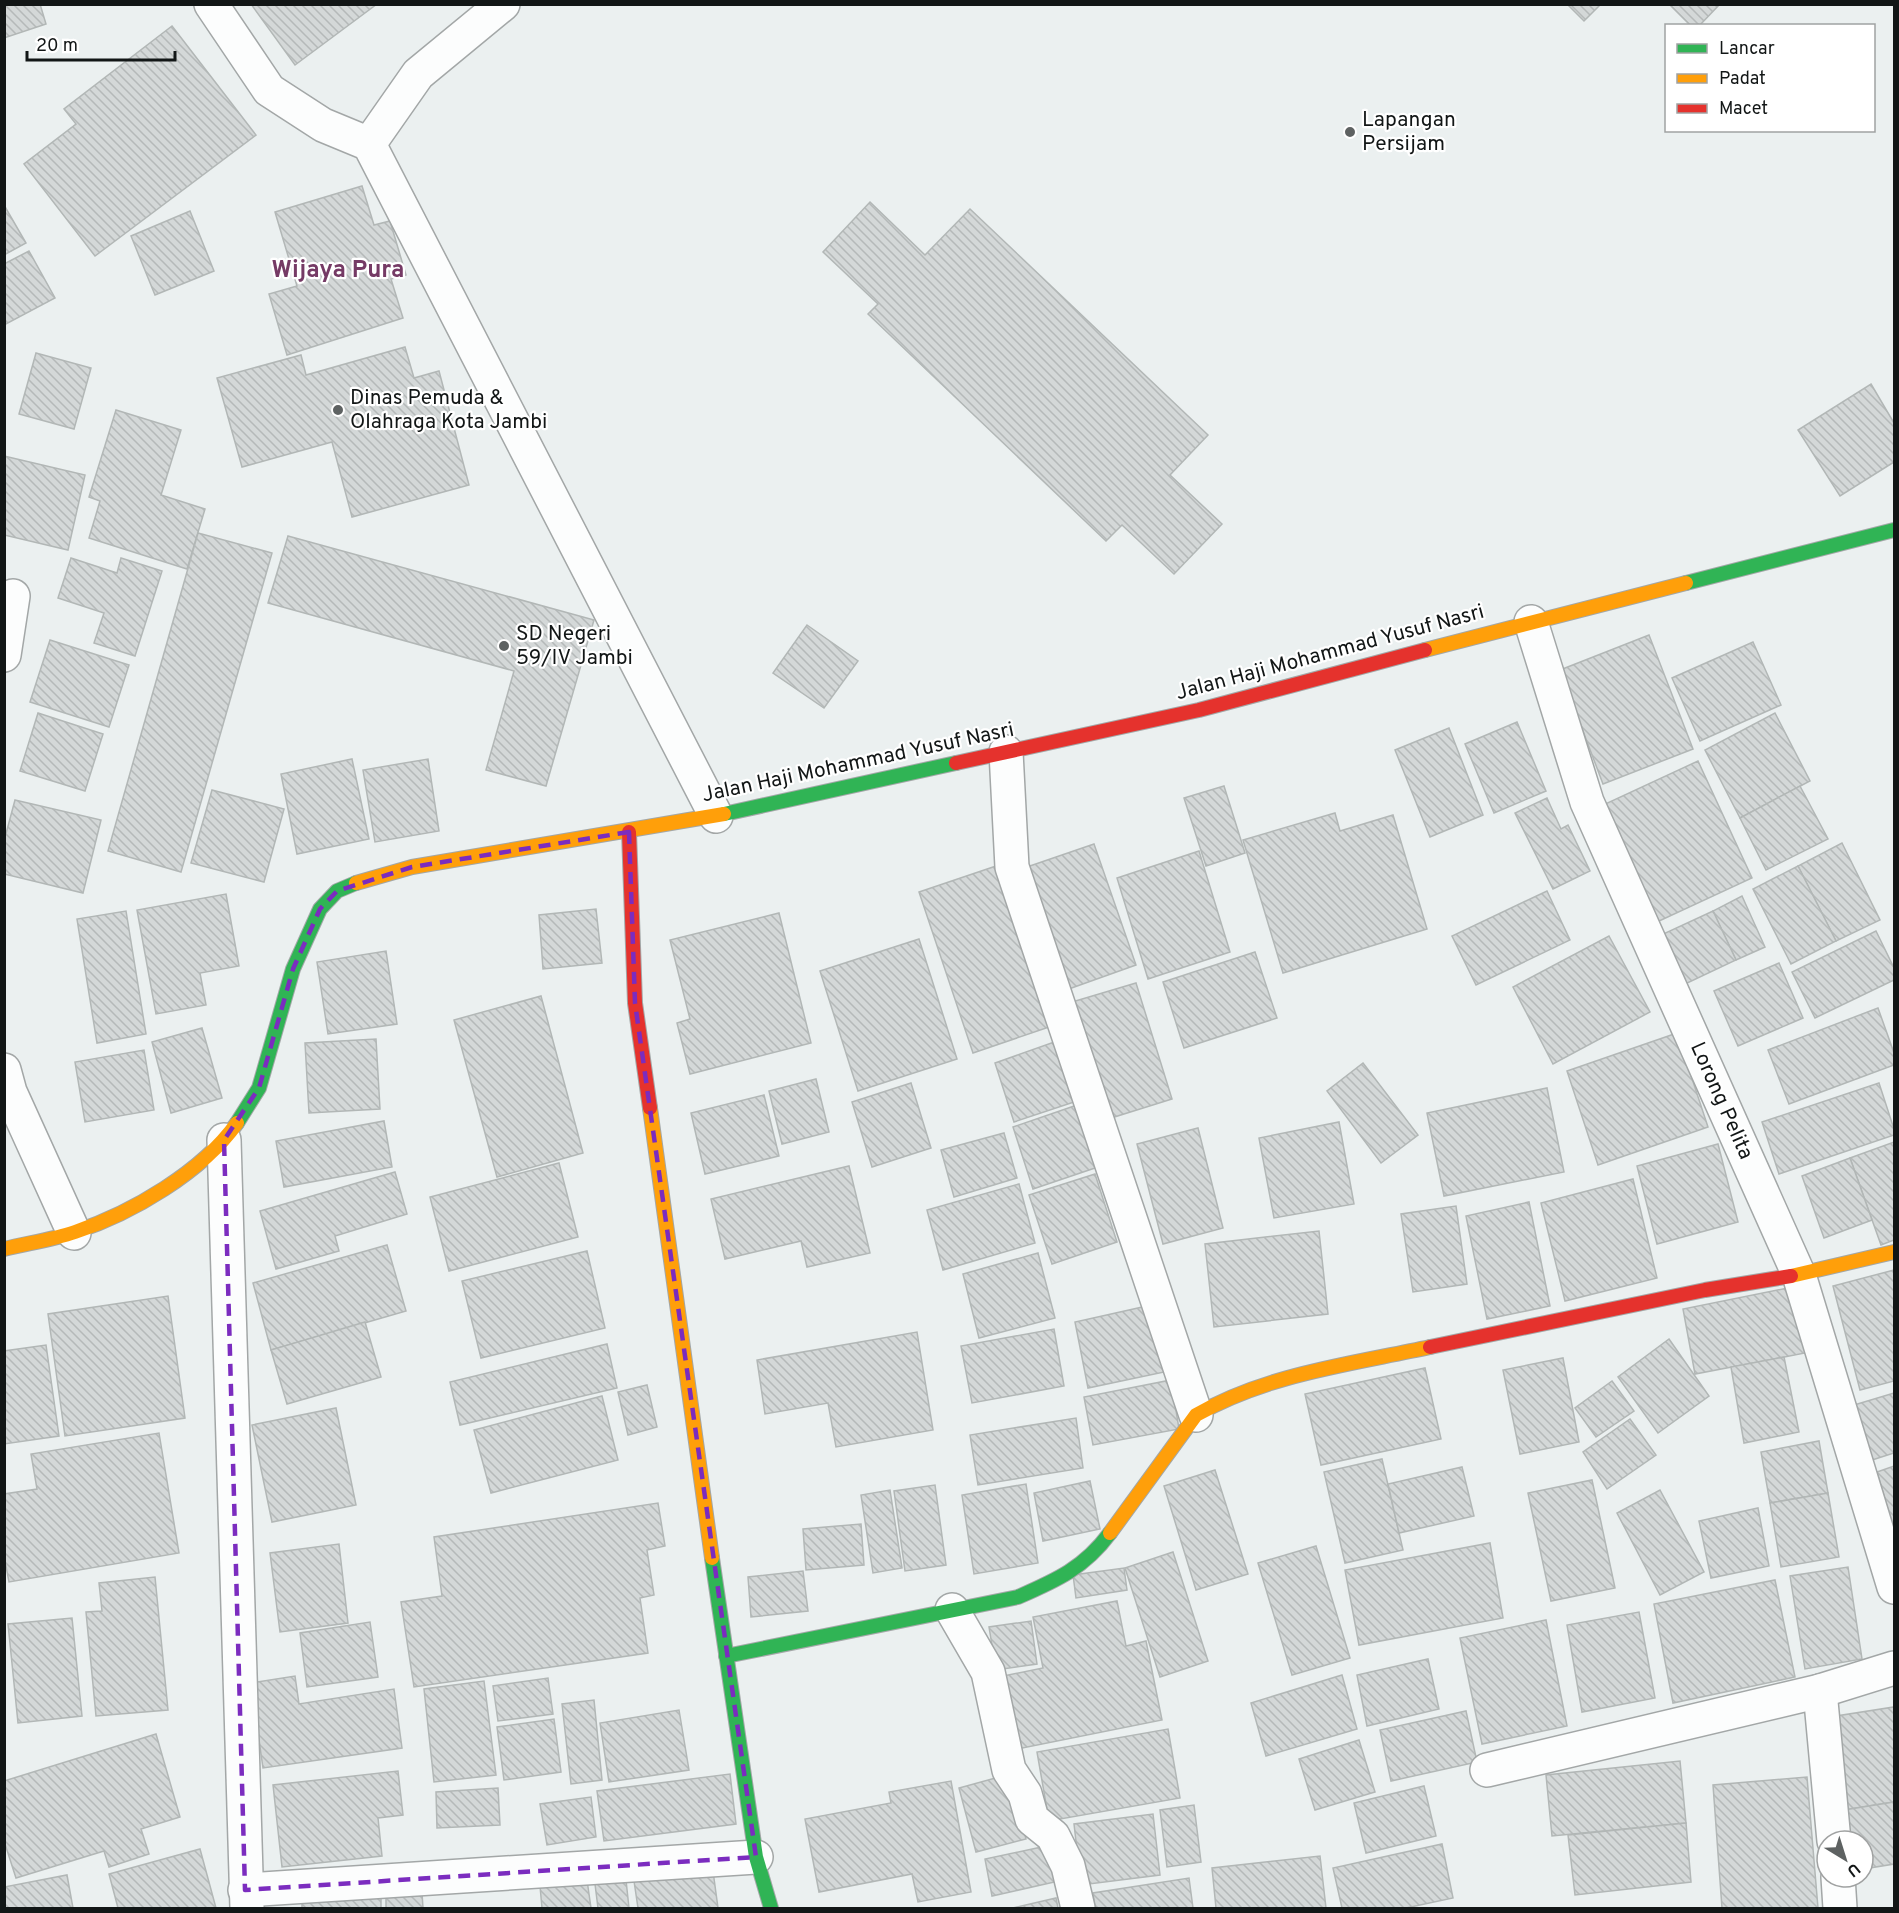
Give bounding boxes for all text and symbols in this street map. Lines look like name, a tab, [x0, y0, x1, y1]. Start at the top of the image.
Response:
scale bar	[27, 24, 176, 62]
legend	[1665, 24, 1875, 132]
text: 20 m	[36, 35, 78, 58]
text: Lancar	[1719, 38, 1775, 61]
text: Padat	[1719, 68, 1766, 91]
text: Macet	[1719, 98, 1768, 121]
place label: Lapangan Persijam	[1362, 107, 1456, 158]
marker: Lapangan Persijam	[1343, 125, 1357, 139]
district label: Wijaya Pura	[272, 256, 404, 286]
place label: Dinas Pemuda & Olahraga Kota Jambi	[350, 385, 547, 436]
marker: Dinas Pemuda & Olahraga Kota Jambi	[331, 403, 345, 417]
street label: Jalan Haji Mohammad Yusuf Nasri	[1173, 599, 1487, 707]
place label: SD Negeri 59/IV Jambi	[516, 621, 633, 672]
marker: SD Negeri 59/IV Jambi	[497, 639, 511, 653]
street label: Jalan Haji Mohammad Yusuf Nasri	[699, 717, 1017, 809]
street label: Lorong Pelita	[1683, 1038, 1759, 1164]
north arrow	[1815, 1829, 1875, 1889]
text: U	[1842, 1858, 1864, 1881]

